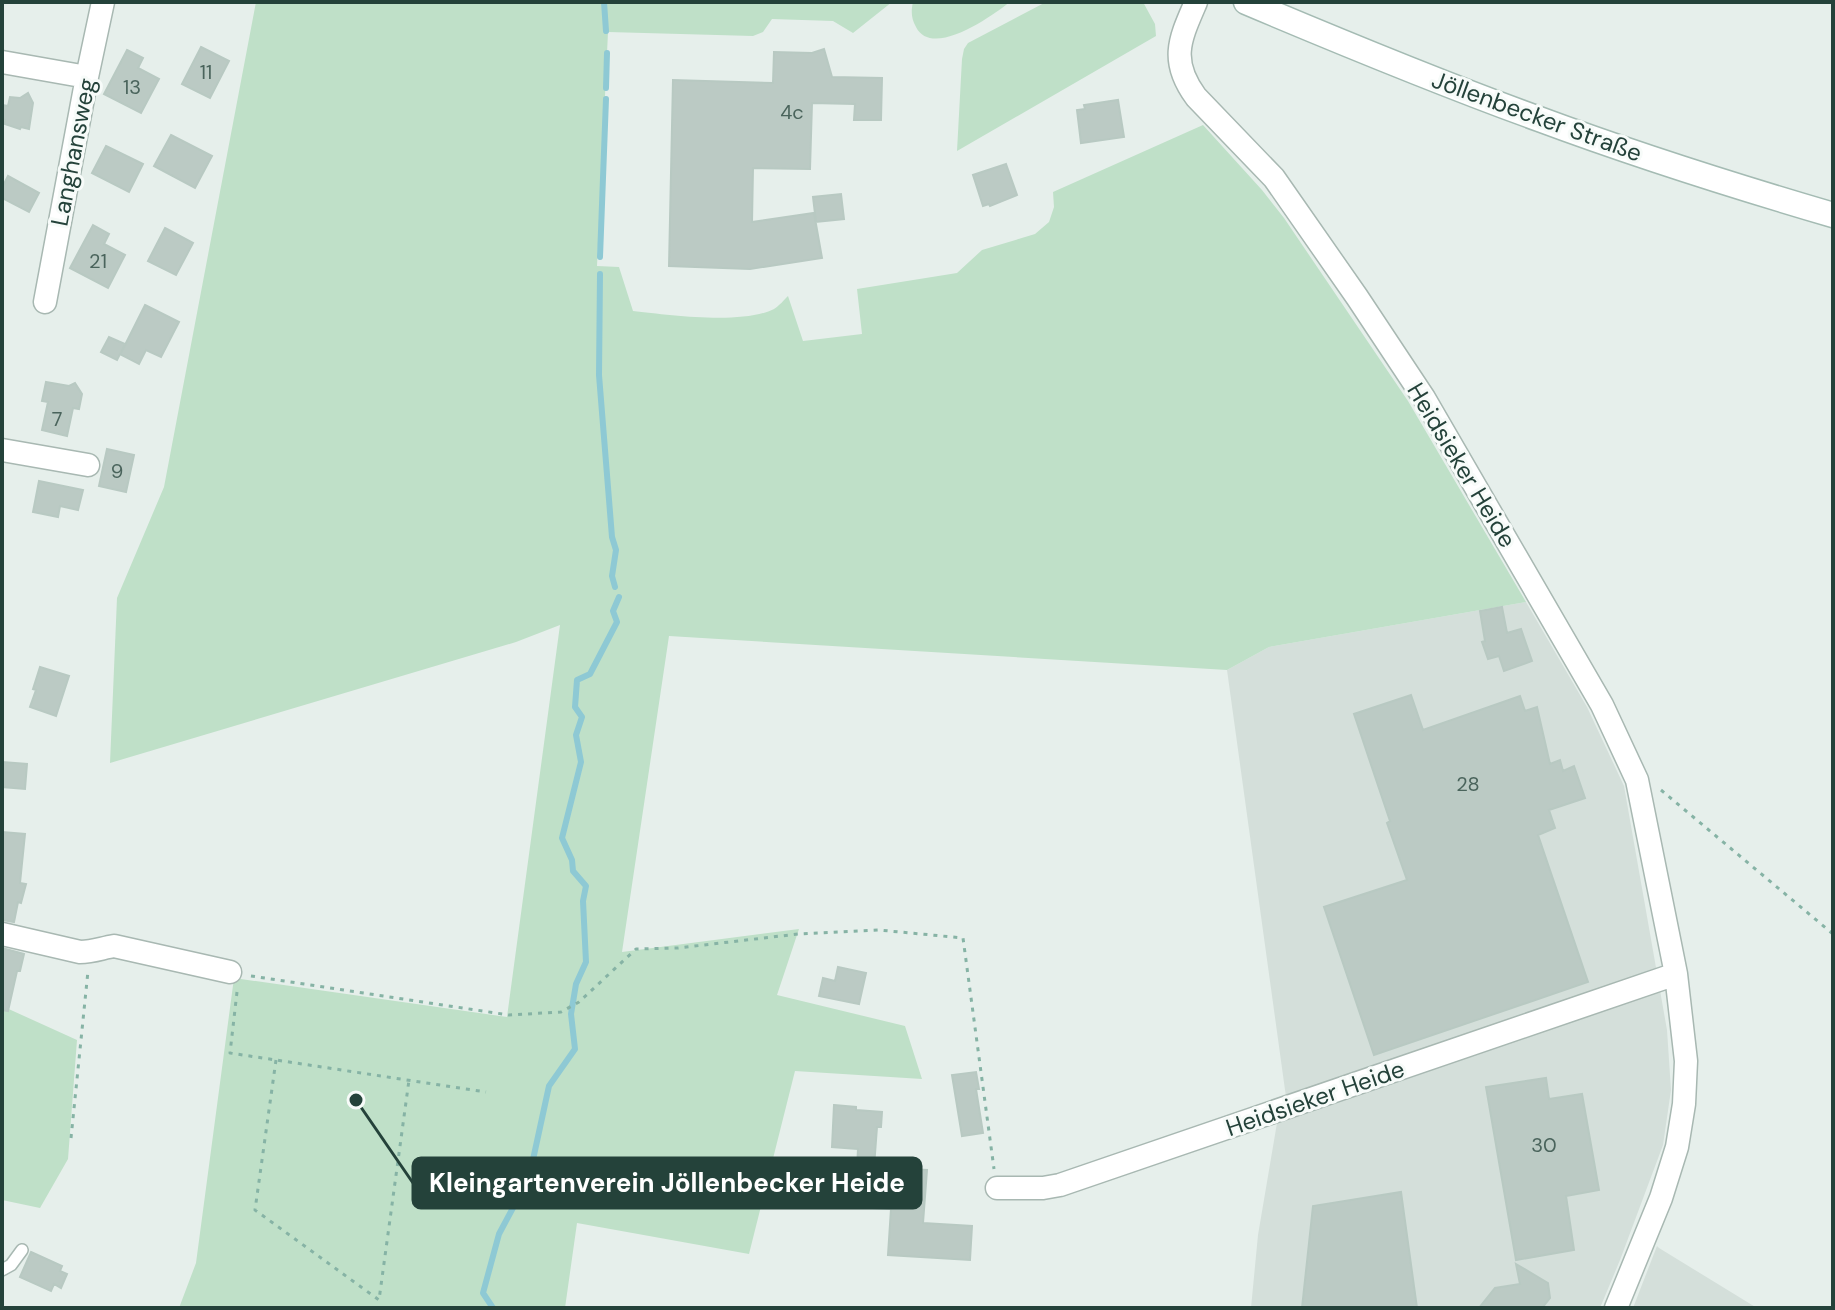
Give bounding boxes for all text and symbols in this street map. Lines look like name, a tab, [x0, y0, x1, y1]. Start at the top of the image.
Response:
house number: 11	[200, 59, 212, 85]
street label: Jöllenbecker Straße	[1428, 64, 1646, 168]
house number: 13	[123, 74, 141, 100]
street label: Langhansweg	[43, 75, 103, 229]
house number: 4c	[780, 99, 804, 125]
house number: 21	[89, 248, 107, 274]
street label: Heidsieker Heide	[1401, 377, 1523, 553]
house number: 7	[52, 406, 62, 432]
house number: 9	[111, 458, 123, 484]
house number: 28	[1456, 771, 1480, 797]
street label: Heidsieker Heide	[1222, 1053, 1408, 1143]
house number: 30	[1531, 1132, 1557, 1158]
callout: Kleingartenverein Jöllenbecker Heide	[413, 1158, 921, 1208]
text: Kleingartenverein Jöllenbecker Heide	[429, 1166, 905, 1200]

